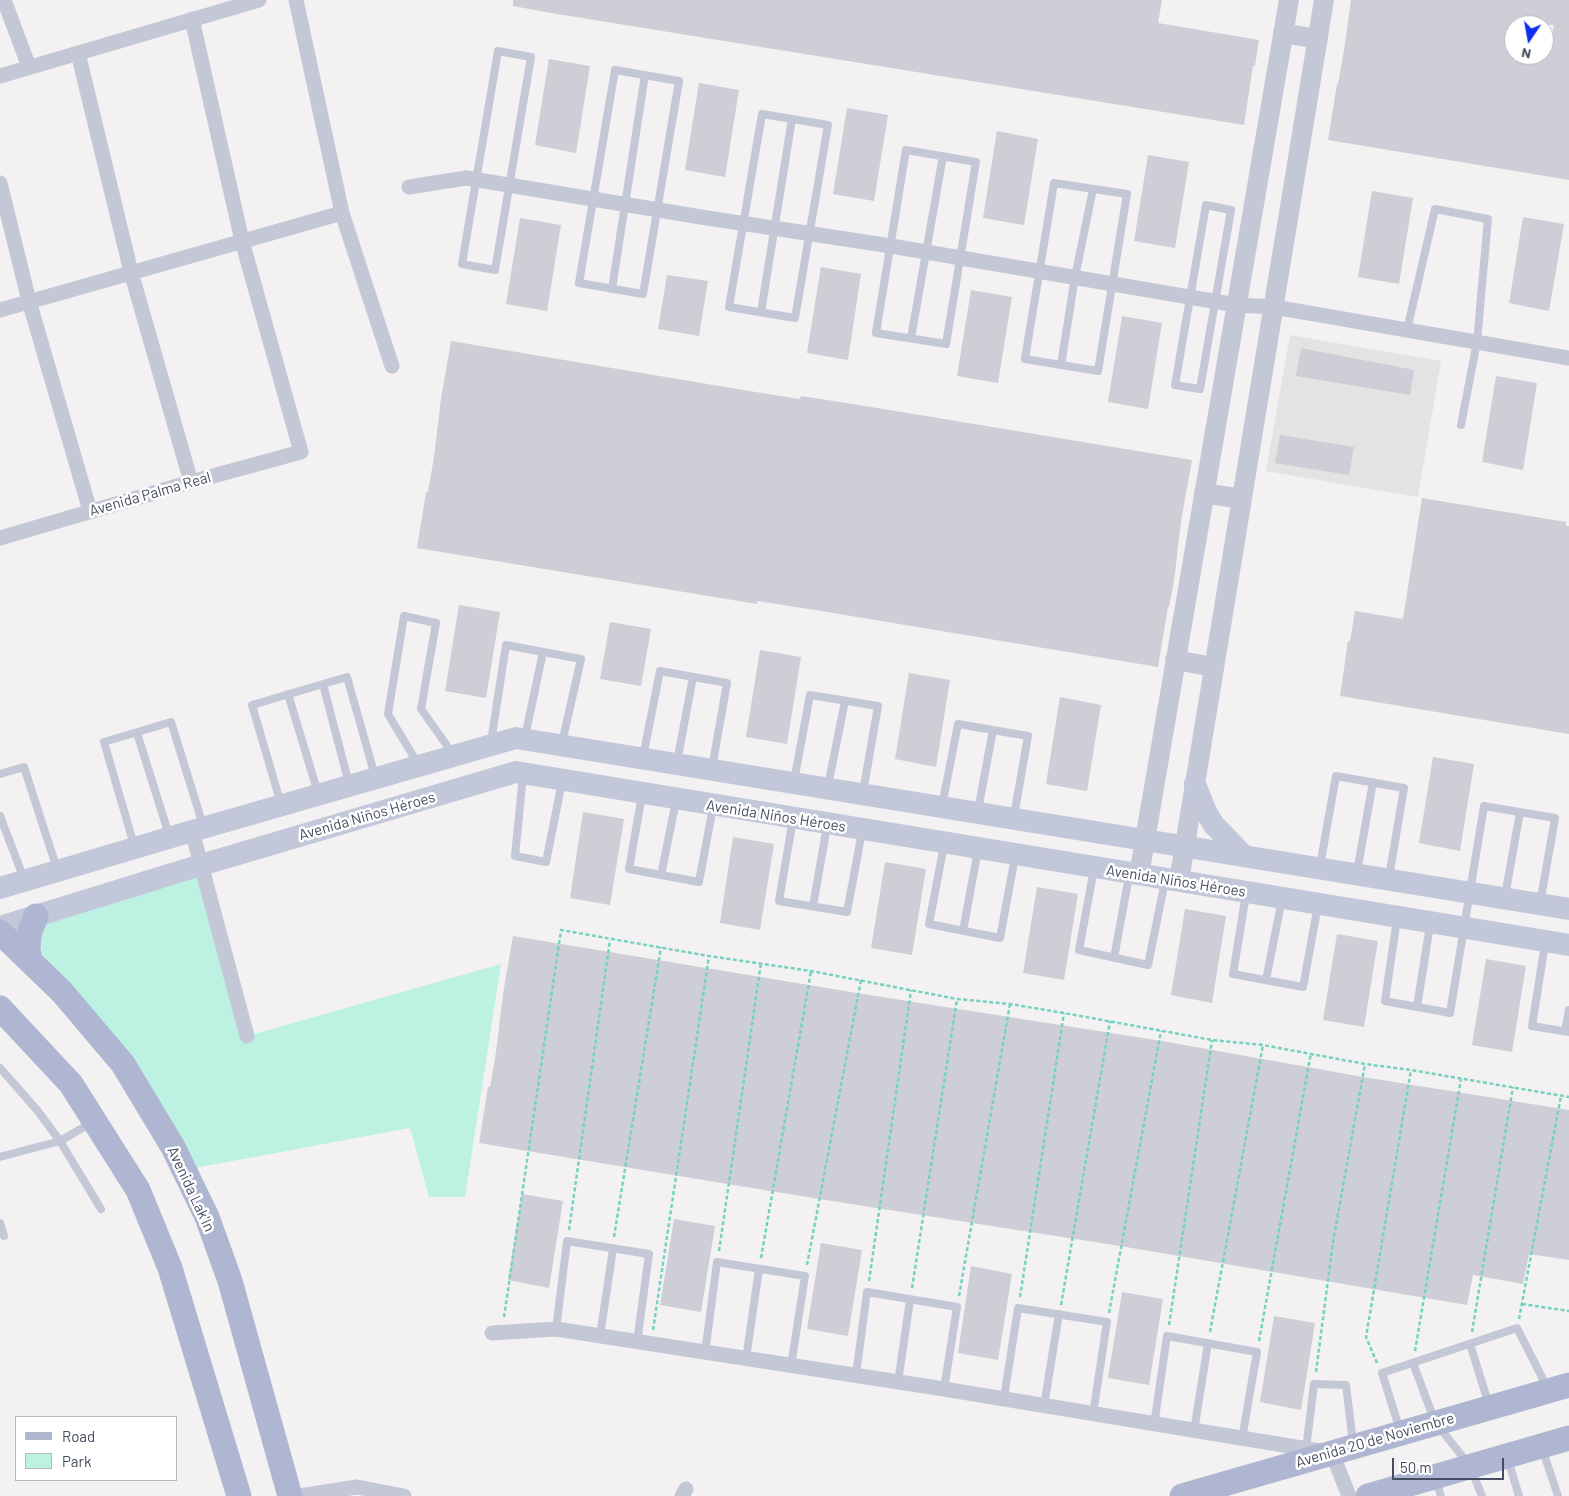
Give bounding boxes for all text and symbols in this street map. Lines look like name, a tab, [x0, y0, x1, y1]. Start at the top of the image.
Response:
north arrow	[1504, 15, 1554, 65]
text: N	[1520, 45, 1532, 63]
street label: Avenida Palma Real	[87, 468, 213, 520]
street label: Avenida Niños Héroes	[297, 788, 437, 844]
street label: Avenida Niños Héroes	[705, 796, 847, 836]
street label: Avenida Niños Héroes	[1105, 861, 1247, 901]
street label: Avenida Lak'In	[163, 1144, 219, 1234]
street label: Avenida 20 de Noviembre	[1294, 1409, 1456, 1471]
legend	[15, 1416, 178, 1481]
text: Road	[62, 1427, 95, 1445]
scale bar	[1394, 1448, 1506, 1480]
text: Park	[62, 1452, 91, 1470]
text: 50 m	[1400, 1458, 1432, 1476]

